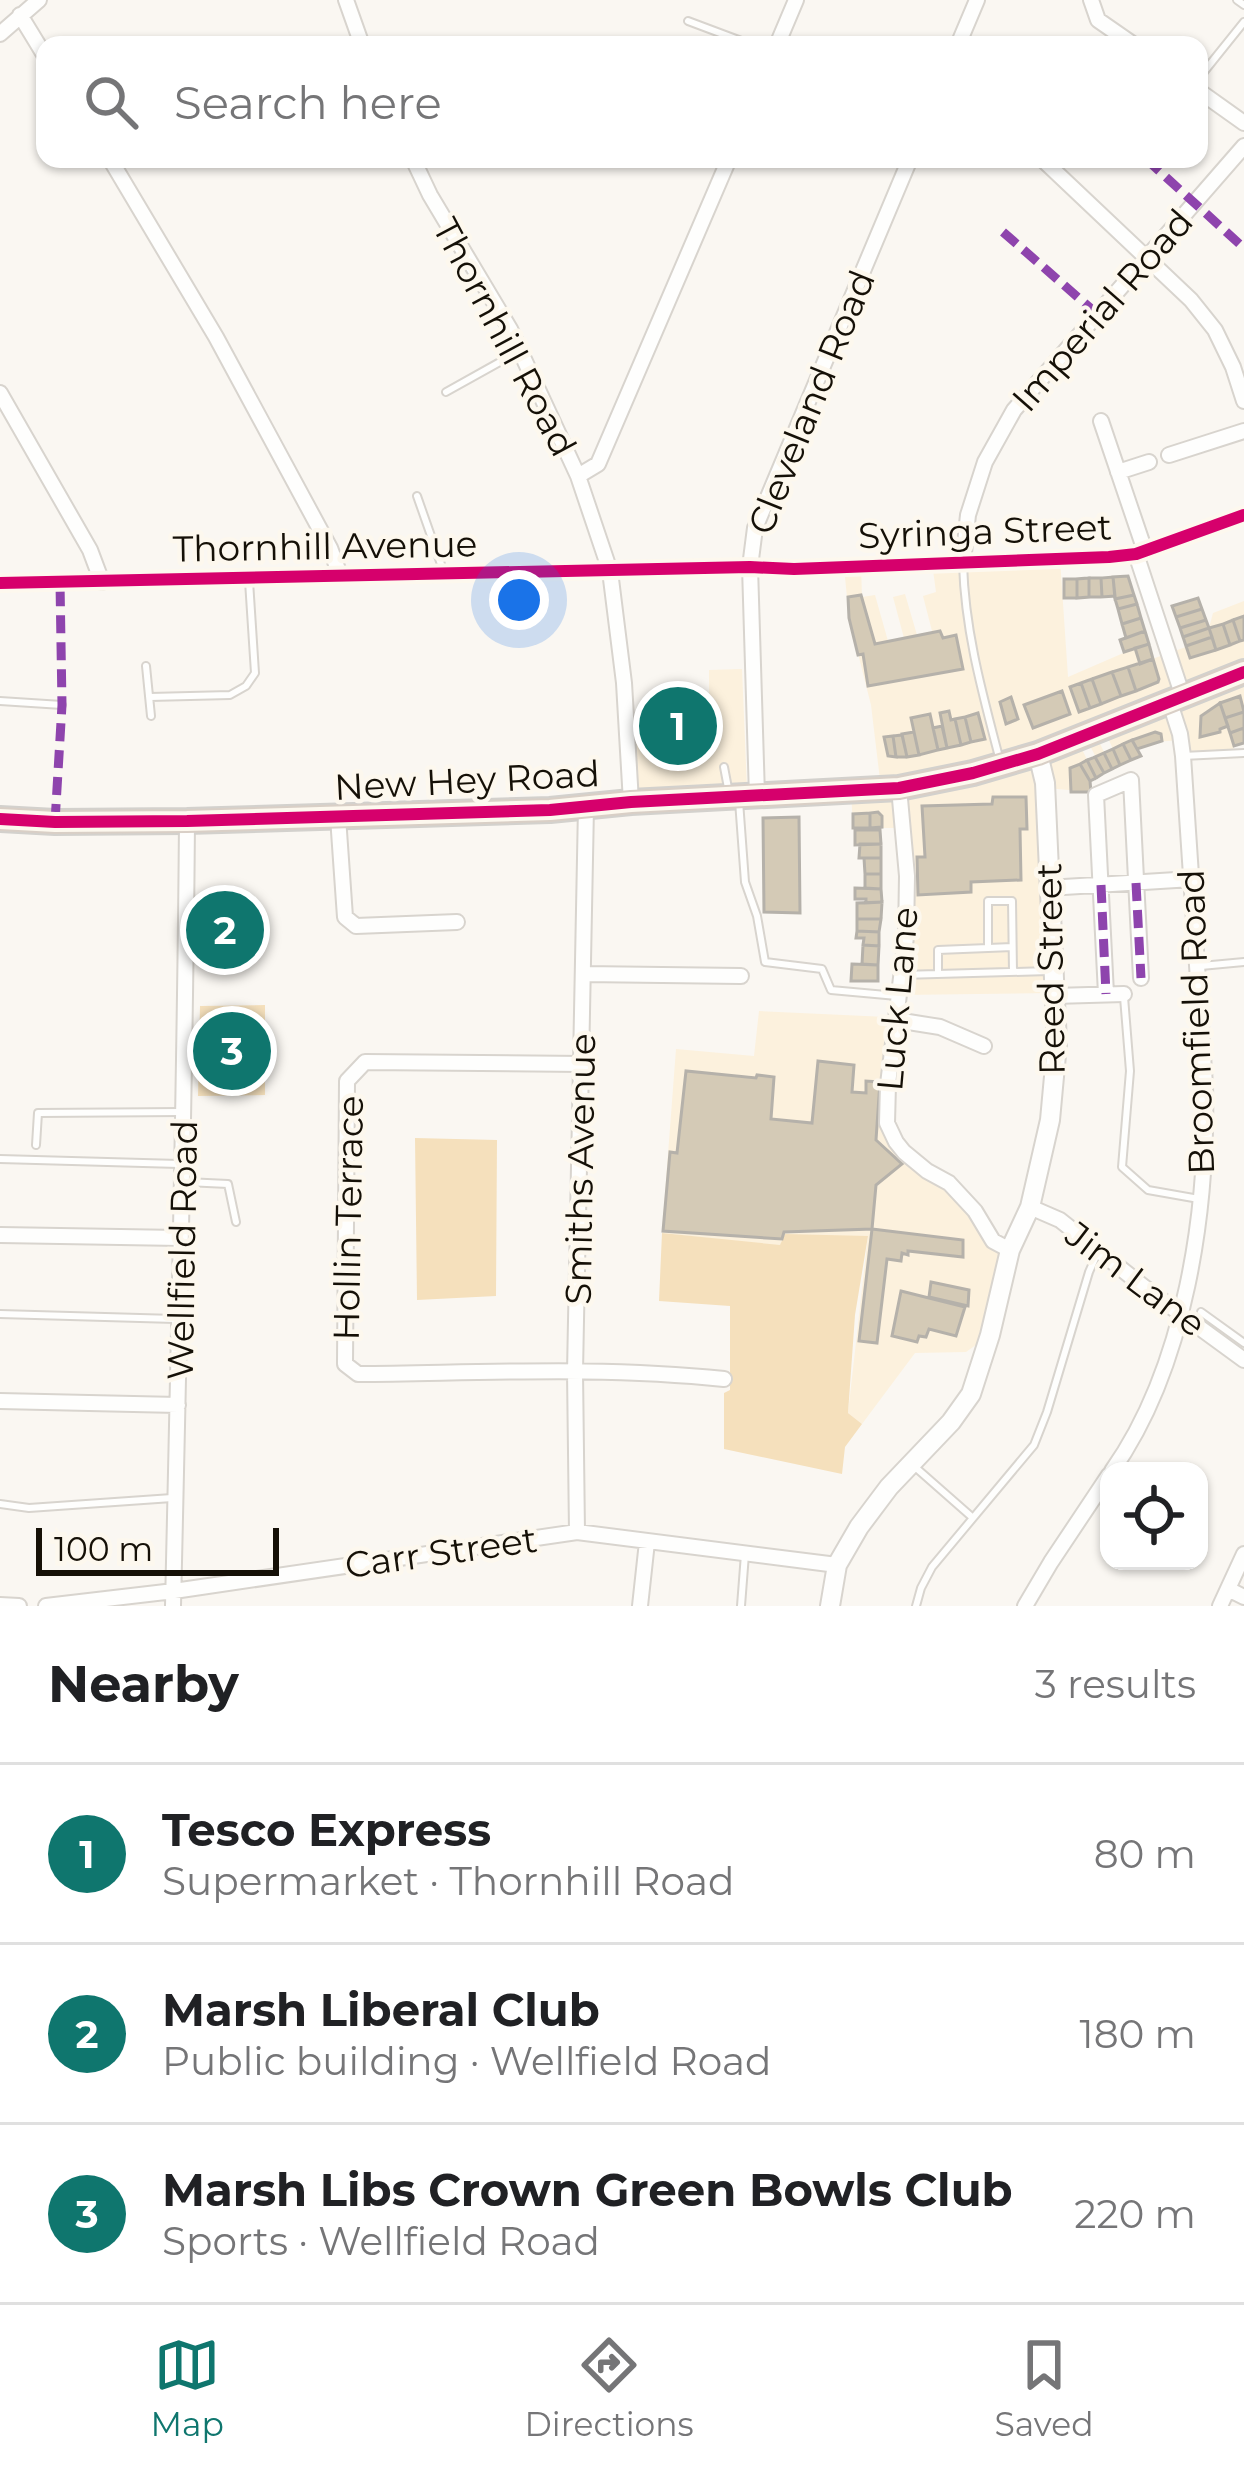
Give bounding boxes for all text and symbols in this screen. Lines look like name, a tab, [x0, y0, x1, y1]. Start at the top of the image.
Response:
search box	[36, 36, 1208, 168]
icon: search	[78, 69, 144, 135]
text: Search here	[174, 75, 442, 130]
street label: Imperial Road	[1002, 200, 1202, 420]
street label: Thornhill Road	[424, 211, 586, 463]
street label: Cleveland Road	[738, 264, 884, 540]
street label: Syringa Street	[857, 505, 1113, 557]
street label: Thornhill Avenue	[172, 521, 478, 571]
your location	[489, 570, 549, 630]
pin: 1	[639, 681, 717, 771]
street label: New Hey Road	[333, 751, 601, 809]
street label: Reed Street	[1026, 863, 1074, 1075]
street label: Broomfield Road	[1169, 868, 1223, 1176]
pin: 2	[186, 885, 264, 975]
street label: Luck Lane	[867, 905, 927, 1093]
pin: 3	[193, 1006, 271, 1096]
street label: Smiths Avenue	[556, 1033, 604, 1305]
street label: Hollin Terrace	[324, 1095, 372, 1341]
street label: Wellfield Road	[158, 1120, 206, 1380]
street label: Jim Lane	[1057, 1212, 1215, 1346]
map controls	[1100, 1462, 1208, 1570]
button: locate	[1100, 1462, 1208, 1570]
street label: Carr Street	[342, 1517, 540, 1587]
scale bar	[36, 1522, 279, 1575]
text: 100 m	[54, 1529, 153, 1569]
text: Nearby	[48, 1653, 239, 1715]
text: 3 results	[1035, 1660, 1196, 1708]
text: Tesco Express	[162, 1802, 491, 1857]
text: 1	[79, 1830, 95, 1878]
text: 80 m	[1094, 1830, 1196, 1878]
text: Supermarket · Thornhill Road	[162, 1857, 734, 1905]
text: Marsh Liberal Club	[162, 1982, 600, 2037]
text: 2	[75, 2010, 99, 2058]
text: 180 m	[1080, 2010, 1196, 2058]
text: Public building · Wellfield Road	[162, 2037, 772, 2085]
text: Marsh Libs Crown Green Bowls Club	[162, 2162, 1013, 2217]
text: 3	[75, 2190, 99, 2238]
text: 220 m	[1074, 2190, 1196, 2238]
text: Sports · Wellfield Road	[162, 2217, 600, 2265]
tab: Map	[150, 2332, 224, 2444]
tab: Directions	[525, 2332, 694, 2444]
tab: Saved	[994, 2332, 1094, 2444]

